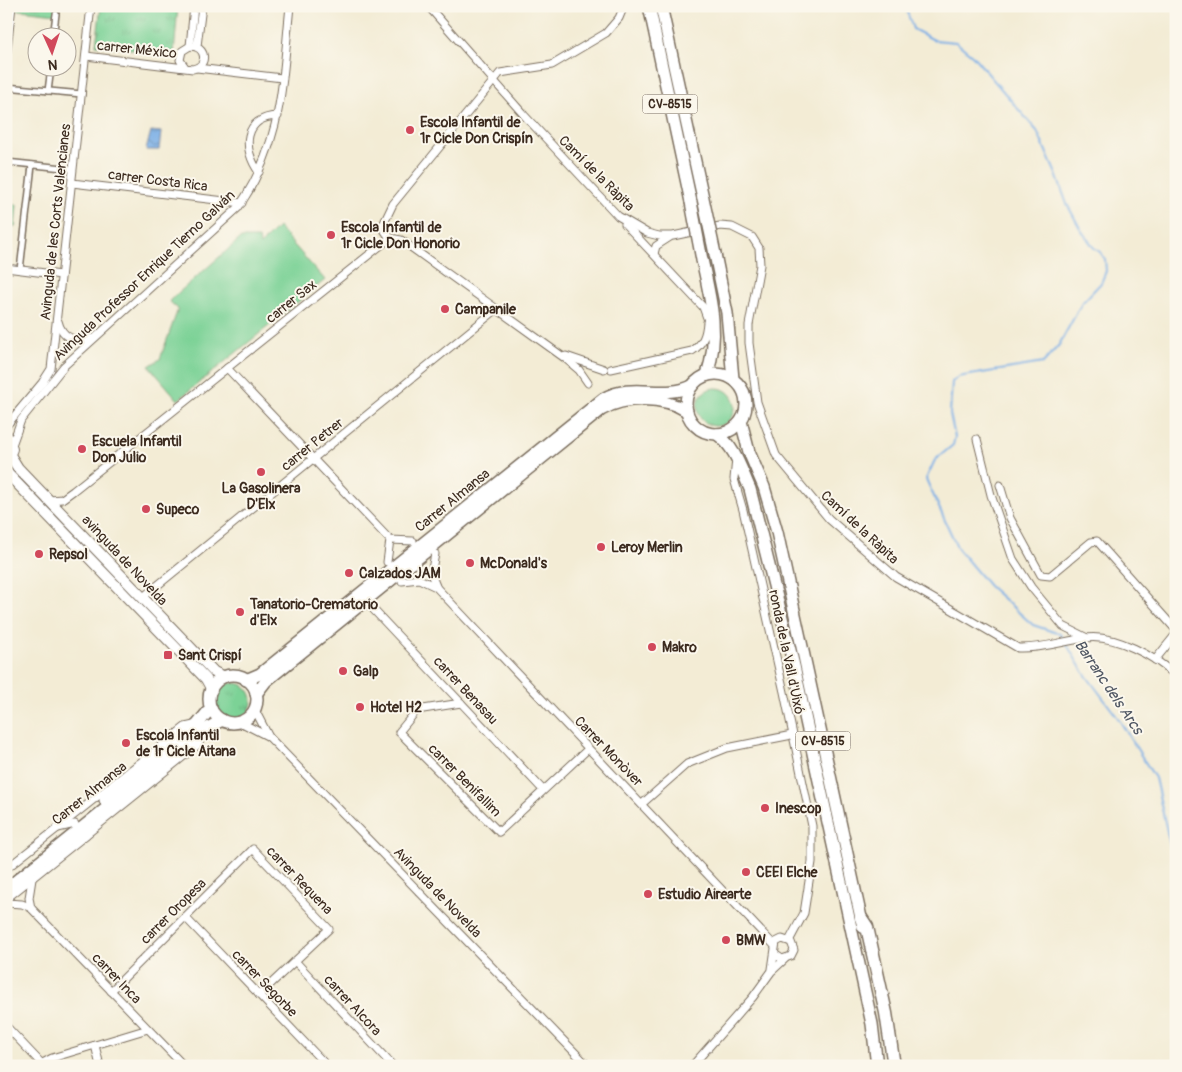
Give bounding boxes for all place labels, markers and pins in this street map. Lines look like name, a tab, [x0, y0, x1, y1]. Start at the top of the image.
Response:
place label: Escola Infantil de 1r Cicle Don Crispín	[420, 114, 533, 147]
marker: Escola Infantil de 1r Cicle Don Crispín	[404, 124, 416, 136]
place label: Escola Infantil de 1r Cicle Don Honorio	[341, 219, 461, 252]
marker: Escola Infantil de 1r Cicle Don Honorio	[325, 229, 337, 241]
place label: Campanile	[455, 301, 517, 318]
marker: Campanile	[439, 303, 451, 315]
place label: Escuela Infantil Don Julio	[92, 433, 182, 466]
marker: Escuela Infantil Don Julio	[76, 443, 88, 455]
marker: La Gasolinera D'Elx	[255, 466, 267, 478]
place label: La Gasolinera D'Elx	[221, 480, 301, 513]
place label: Supeco	[156, 501, 200, 518]
marker: Supeco	[140, 503, 152, 515]
place label: Leroy Merlin	[611, 539, 683, 556]
marker: Leroy Merlin	[595, 541, 607, 553]
place label: Repsol	[49, 546, 88, 563]
marker: Repsol	[33, 548, 45, 560]
place label: McDonald's	[480, 555, 548, 572]
marker: McDonald's	[464, 557, 476, 569]
place label: Calzados JAM	[359, 565, 441, 582]
marker: Calzados JAM	[343, 567, 355, 579]
place label: Tanatorio-Crematorio d'Elx	[249, 596, 378, 629]
marker: Tanatorio-Crematorio d'Elx	[234, 606, 246, 618]
place label: Makro	[662, 639, 697, 656]
marker: Makro	[646, 641, 658, 653]
place label: Sant Crispí	[178, 647, 242, 664]
marker: Sant Crispí	[162, 649, 174, 661]
place label: Galp	[353, 663, 379, 680]
marker: Galp	[337, 665, 349, 677]
place label: Hotel H2	[370, 699, 422, 716]
marker: Hotel H2	[354, 701, 366, 713]
place label: Escola Infantil de 1r Cicle Aitana	[136, 727, 236, 760]
marker: Escola Infantil de 1r Cicle Aitana	[120, 737, 132, 749]
place label: Inescop	[775, 800, 822, 817]
marker: Inescop	[759, 802, 771, 814]
place label: CEEI Elche	[756, 864, 818, 881]
marker: CEEI Elche	[740, 866, 752, 878]
place label: Estudio Airearte	[658, 886, 752, 903]
marker: Estudio Airearte	[642, 888, 654, 900]
place label: BMW	[736, 932, 766, 949]
marker: BMW	[720, 934, 732, 946]

